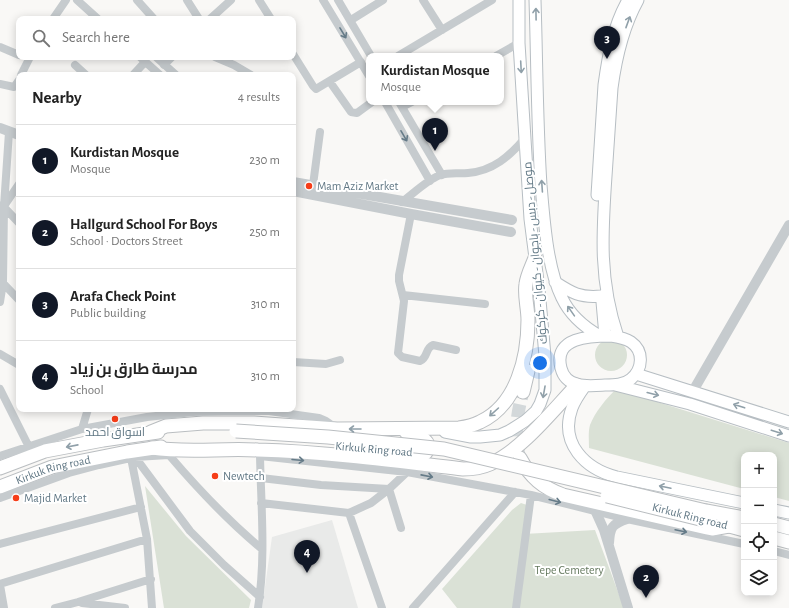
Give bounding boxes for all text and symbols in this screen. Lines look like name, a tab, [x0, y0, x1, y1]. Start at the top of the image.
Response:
one-way arrow	[532, 8, 539, 21]
search box	[16, 16, 296, 60]
one-way arrow	[625, 17, 633, 29]
pin: 3	[594, 26, 620, 59]
icon: search	[30, 27, 52, 49]
one-way arrow	[340, 27, 348, 39]
text: Search here	[62, 30, 130, 45]
popup	[366, 53, 504, 105]
one-way arrow	[517, 60, 524, 73]
text: Kurdistan Mosque	[380, 63, 490, 78]
text: Mosque	[380, 81, 421, 94]
text: Nearby	[32, 89, 82, 106]
text: 4 results	[238, 91, 280, 104]
pin: 1	[422, 118, 448, 151]
one-way arrow	[401, 130, 409, 142]
text: Kurdistan Mosque	[70, 145, 179, 160]
text: 1	[43, 154, 47, 167]
text: 230 m	[249, 154, 280, 167]
street label: موصل - دبس - باجوان - كيوان - كركوك	[521, 161, 550, 345]
text: Mosque	[70, 163, 110, 176]
place label: Mam Aziz Market	[317, 180, 399, 192]
one-way arrow	[538, 180, 545, 193]
marker: Mam Aziz Market	[304, 181, 314, 191]
text: Hallgurd School For Boys	[70, 217, 217, 232]
text: 2	[42, 226, 48, 239]
text: 250 m	[249, 226, 280, 239]
text: School · Doctors Street	[70, 235, 183, 248]
text: Arafa Check Point	[70, 289, 176, 304]
text: 3	[42, 298, 48, 311]
text: 310 m	[251, 298, 280, 311]
one-way arrow	[567, 306, 575, 317]
text: Public building	[70, 307, 146, 320]
your location	[530, 353, 550, 373]
text: مدرسة طارق بن زياد	[70, 362, 198, 377]
text: 4	[42, 370, 48, 383]
text: 310 m	[251, 370, 280, 383]
text: School	[70, 384, 104, 397]
one-way arrow	[540, 385, 548, 398]
one-way arrow	[646, 391, 659, 399]
one-way arrow	[732, 402, 745, 409]
one-way arrow	[490, 407, 500, 416]
marker: اسواق احمد	[110, 414, 120, 424]
one-way arrow	[349, 425, 362, 433]
place label: اسواق احمد	[85, 426, 145, 439]
one-way arrow	[770, 429, 783, 436]
street label: Kirkuk Ring road	[335, 440, 413, 458]
one-way arrow	[66, 442, 79, 450]
map controls	[741, 452, 777, 596]
button: +	[741, 452, 777, 488]
street label: Kirkuk Ring road	[14, 453, 92, 486]
one-way arrow	[291, 456, 304, 463]
place label: Newtech	[223, 470, 265, 482]
marker: Newtech	[210, 471, 220, 481]
one-way arrow	[420, 472, 433, 480]
one-way arrow	[658, 482, 671, 490]
button: −	[741, 488, 777, 524]
place label: Majid Market	[24, 492, 87, 505]
marker: Majid Market	[11, 493, 21, 503]
one-way arrow	[548, 497, 561, 505]
street label: Kirkuk Ring road	[651, 501, 729, 531]
button: locate	[741, 524, 777, 560]
one-way arrow	[675, 527, 688, 535]
pin: 4	[294, 540, 320, 573]
button: layers	[741, 560, 777, 596]
park label: Tepe Cemetery	[534, 564, 604, 577]
pin: 2	[633, 565, 659, 598]

